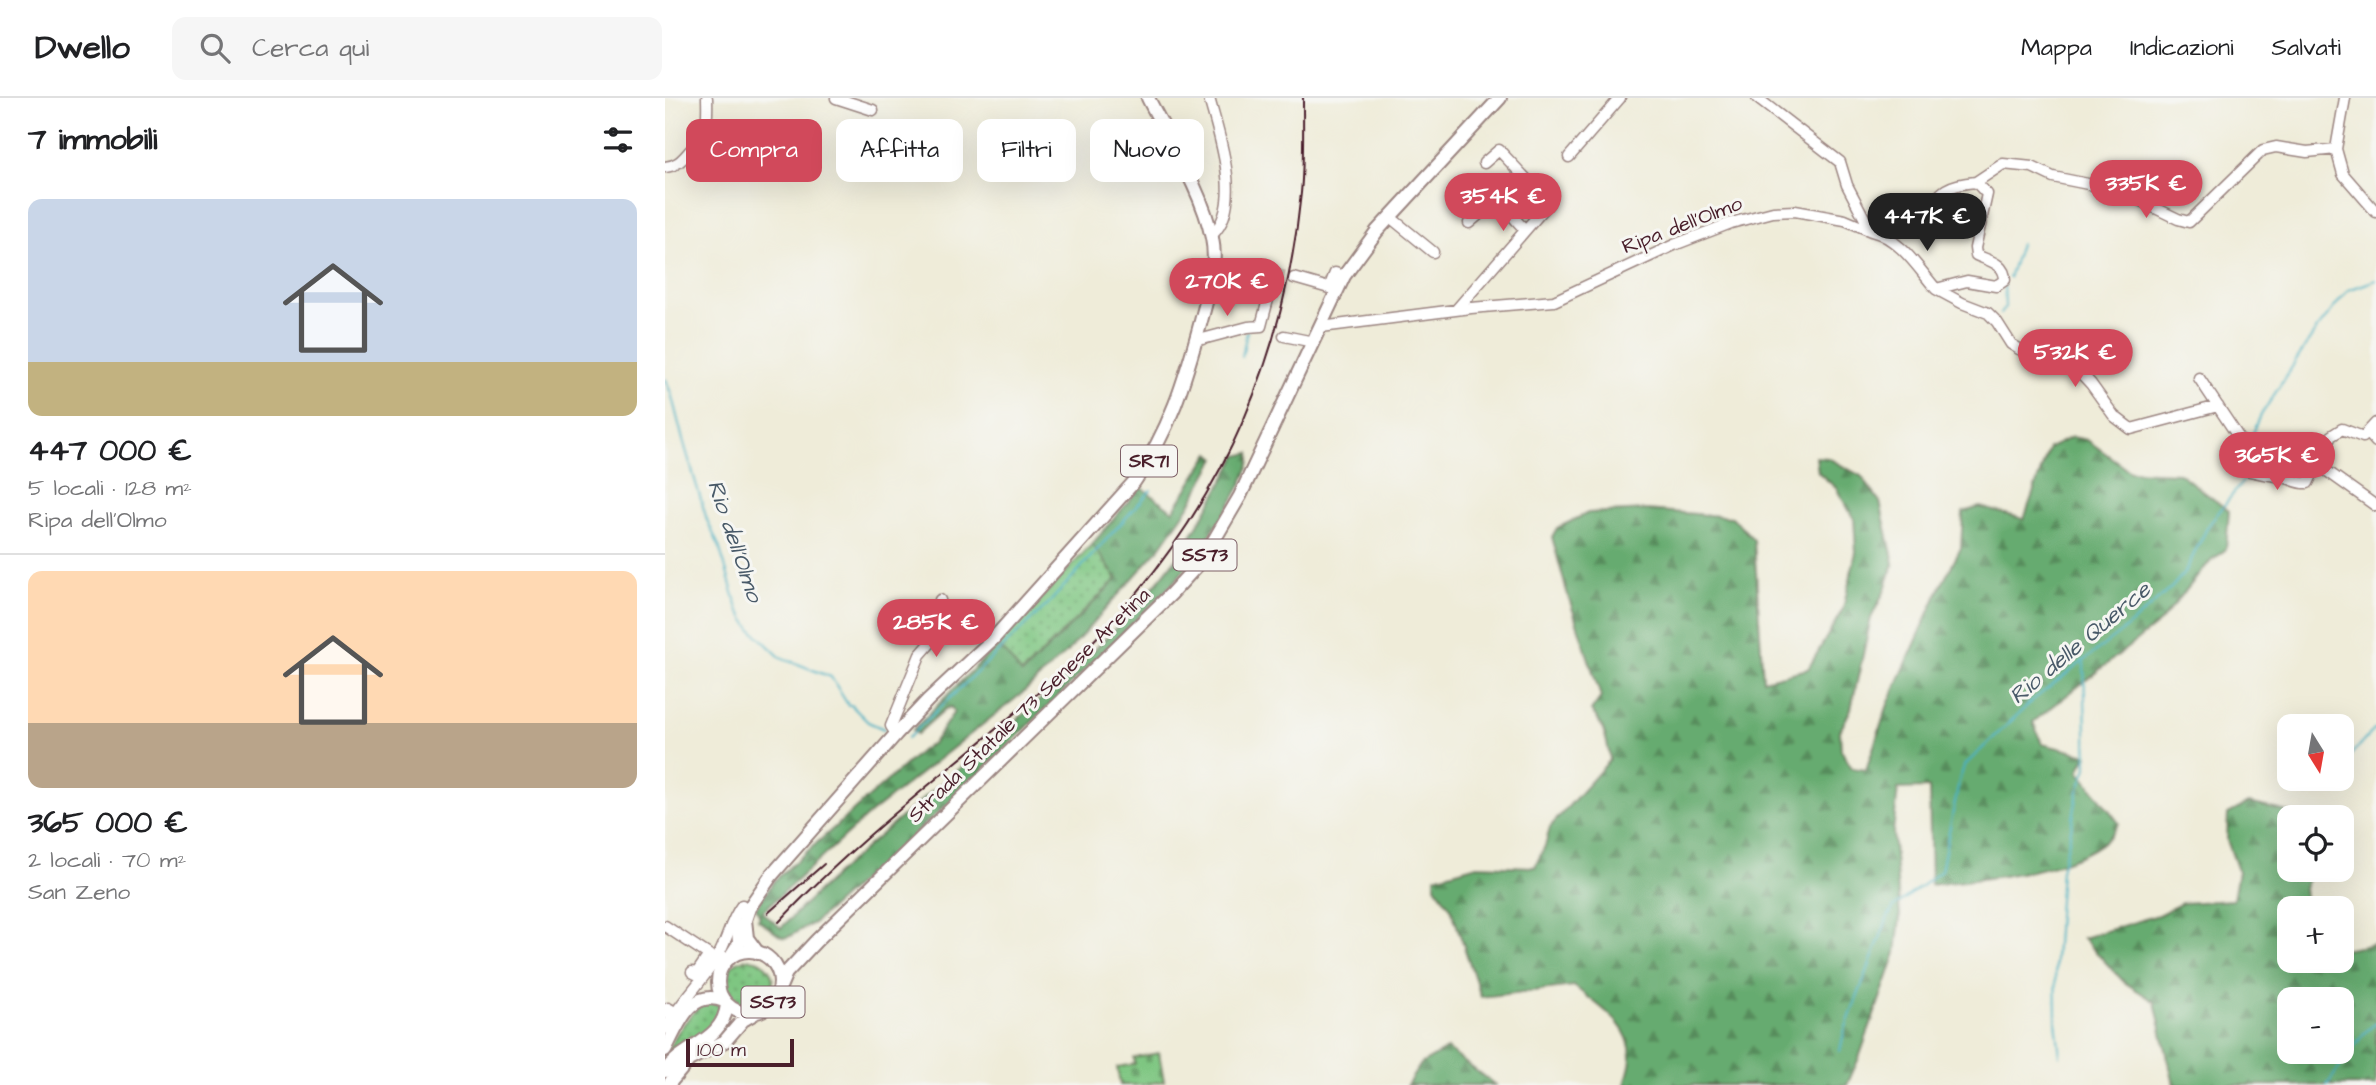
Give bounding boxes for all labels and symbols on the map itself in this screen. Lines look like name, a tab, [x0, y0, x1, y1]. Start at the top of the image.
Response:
pin: 335K €	[2089, 160, 2203, 220]
pin: 354K €	[1446, 174, 1560, 233]
street label: Ripa dell'Olmo	[1618, 189, 1747, 262]
pin: 447K €	[1870, 194, 1984, 253]
pin: 270K €	[1170, 258, 1284, 318]
pin: 532K €	[2018, 330, 2132, 389]
pin: 365K €	[2220, 432, 2334, 492]
road number: SR71	[1121, 446, 1177, 476]
water label: Rio dell'Olmo	[699, 476, 771, 608]
road number: SS73	[1173, 540, 1237, 570]
water label: Rio delle Querce	[2003, 573, 2159, 712]
street label: Strada Statale 73 Senese Aretina	[901, 581, 1157, 829]
pin: 285K €	[879, 600, 993, 659]
north arrow	[2277, 714, 2354, 791]
road number: SS73	[741, 986, 805, 1018]
scale bar	[686, 1036, 795, 1068]

